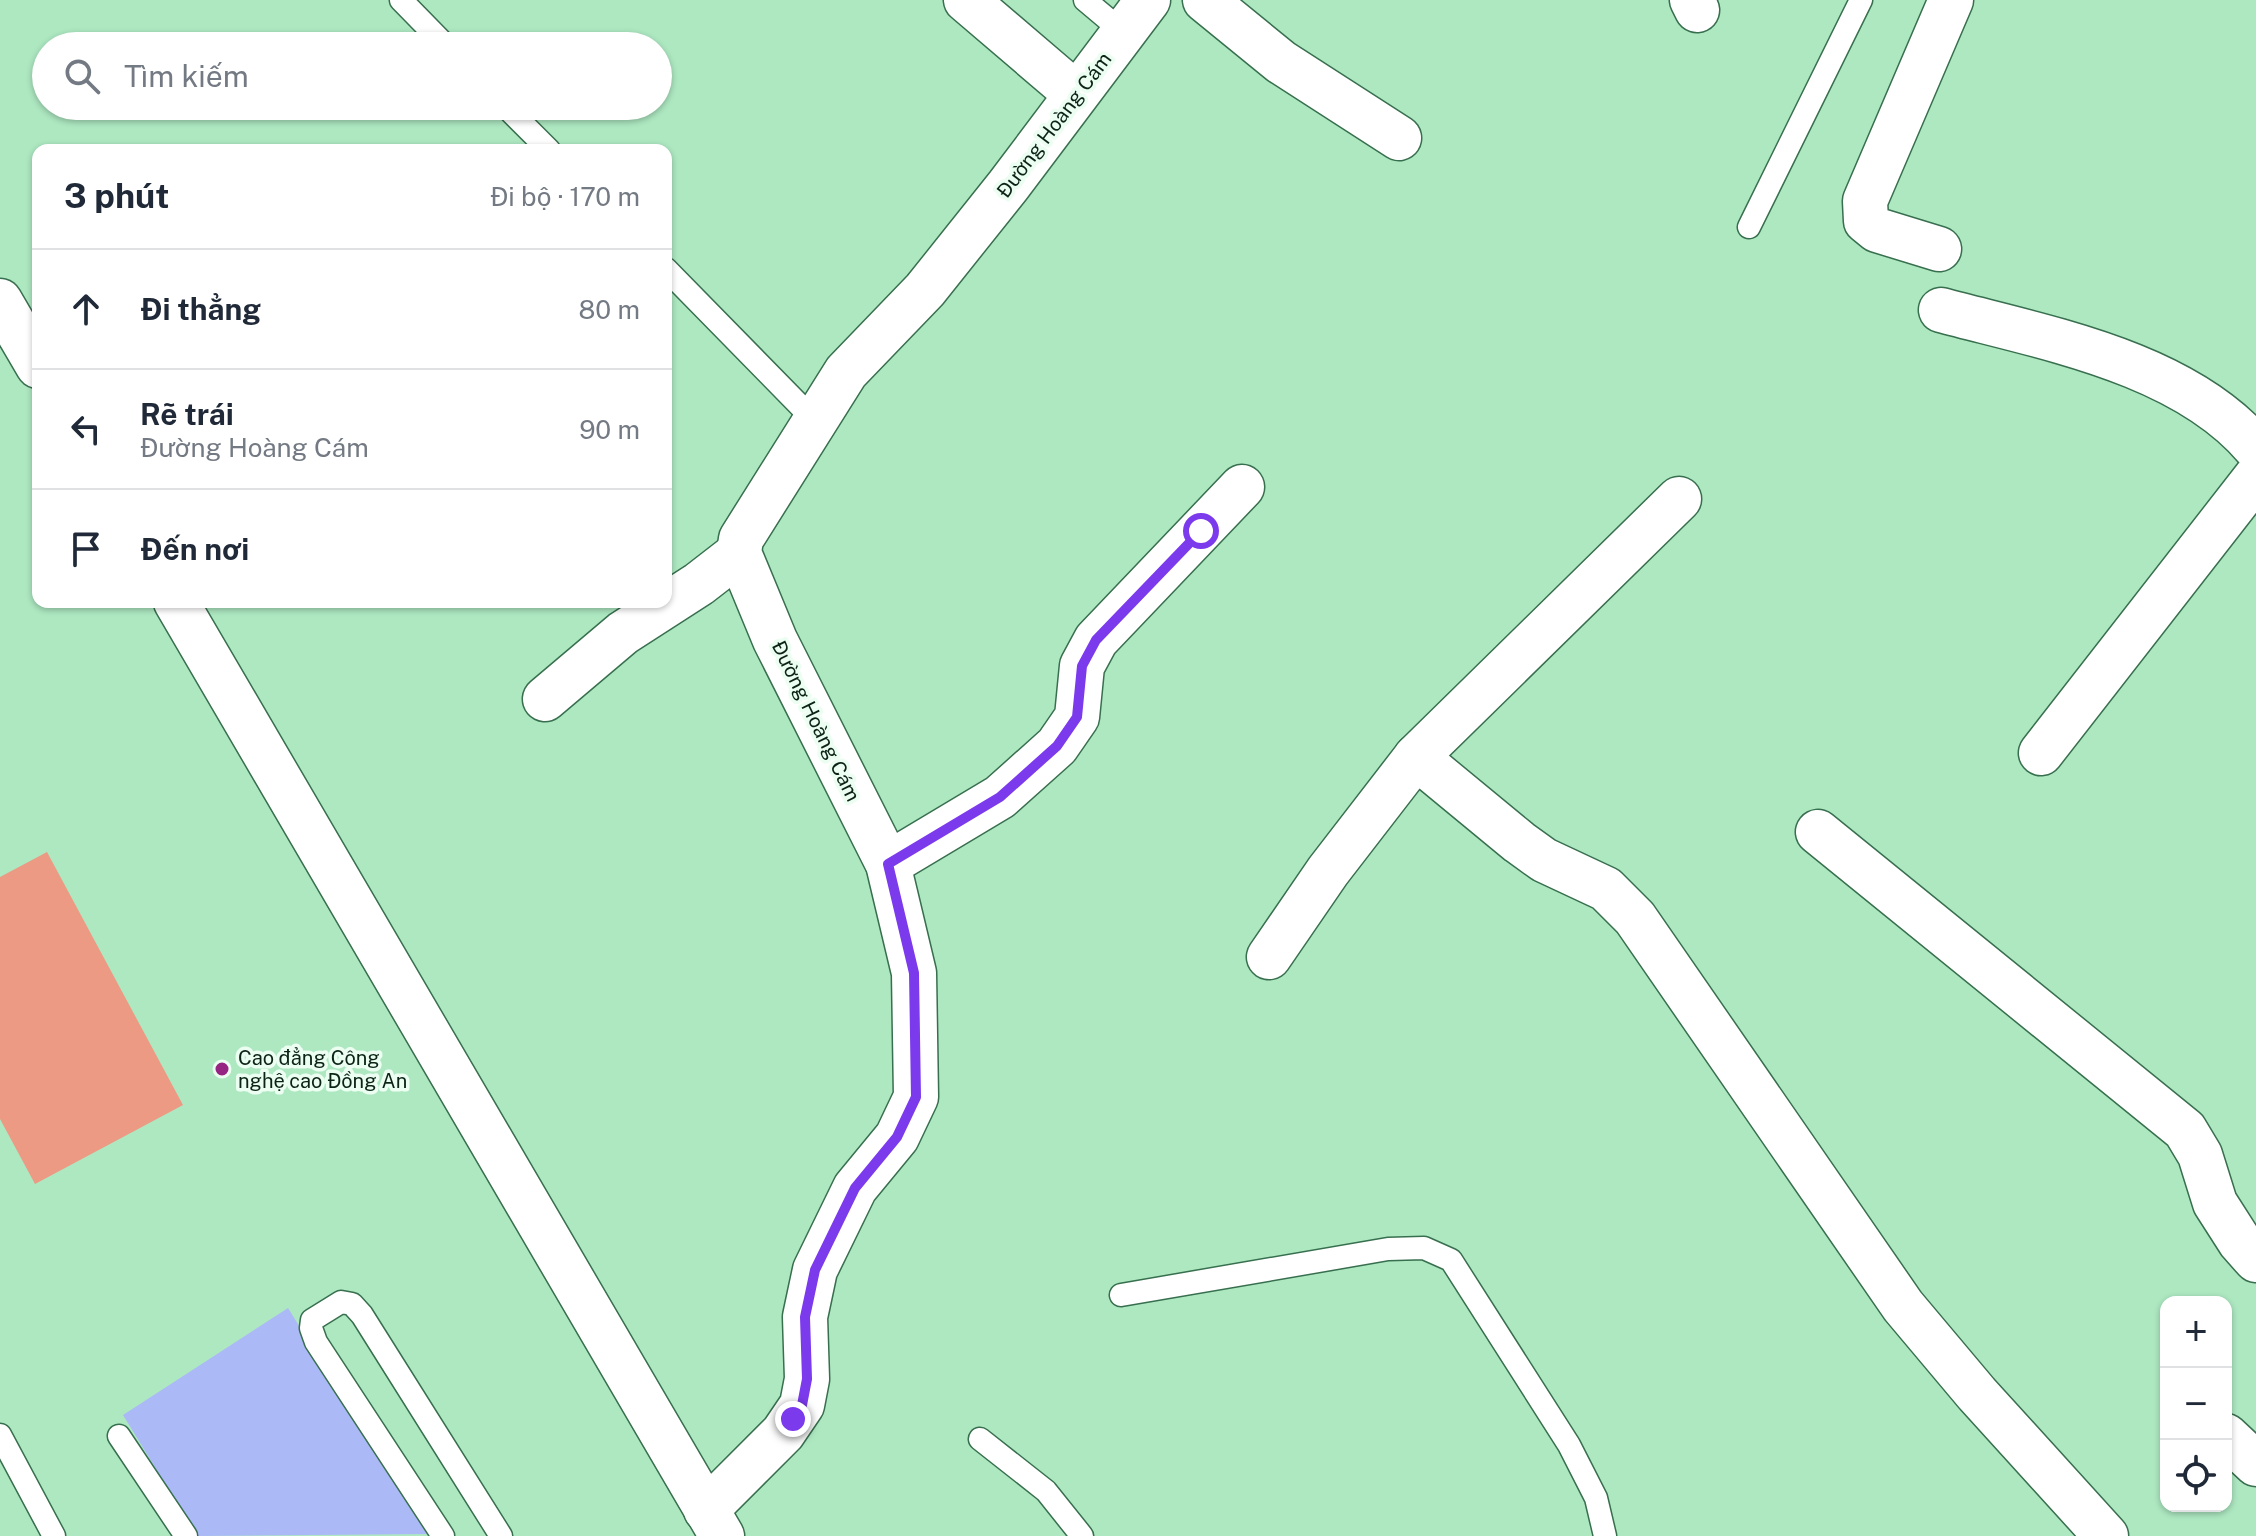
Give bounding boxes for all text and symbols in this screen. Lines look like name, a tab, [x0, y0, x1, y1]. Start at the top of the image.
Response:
search box	[32, 32, 672, 120]
street label: Đường Hoàng Cám	[991, 48, 1117, 202]
icon: search	[60, 54, 104, 98]
text: Tìm kiếm	[124, 58, 249, 94]
text: 3 phút	[64, 176, 169, 216]
text: Đi bộ · 170 m	[490, 181, 640, 212]
icon: ahead	[64, 287, 108, 331]
text: Đi thẳng	[140, 291, 261, 327]
text: 80 m	[579, 294, 640, 325]
text: Rẽ trái	[140, 396, 234, 432]
icon: left	[64, 407, 108, 451]
text: 90 m	[579, 414, 640, 445]
text: Đường Hoàng Cám	[140, 432, 369, 463]
route start	[1183, 513, 1219, 549]
icon: arrive	[64, 527, 108, 571]
text: Đến nơi	[140, 531, 249, 567]
street label: Đường Hoàng Cám	[767, 637, 865, 805]
place label: Cao đẳng Công nghệ cao Đồng An	[238, 1046, 407, 1093]
marker: Cao đẳng Công nghệ cao Đồng An	[213, 1060, 231, 1078]
map controls	[2160, 1296, 2232, 1512]
button: +	[2160, 1296, 2232, 1368]
button: −	[2160, 1368, 2232, 1440]
route end	[775, 1401, 811, 1437]
button: locate	[2160, 1440, 2232, 1512]

